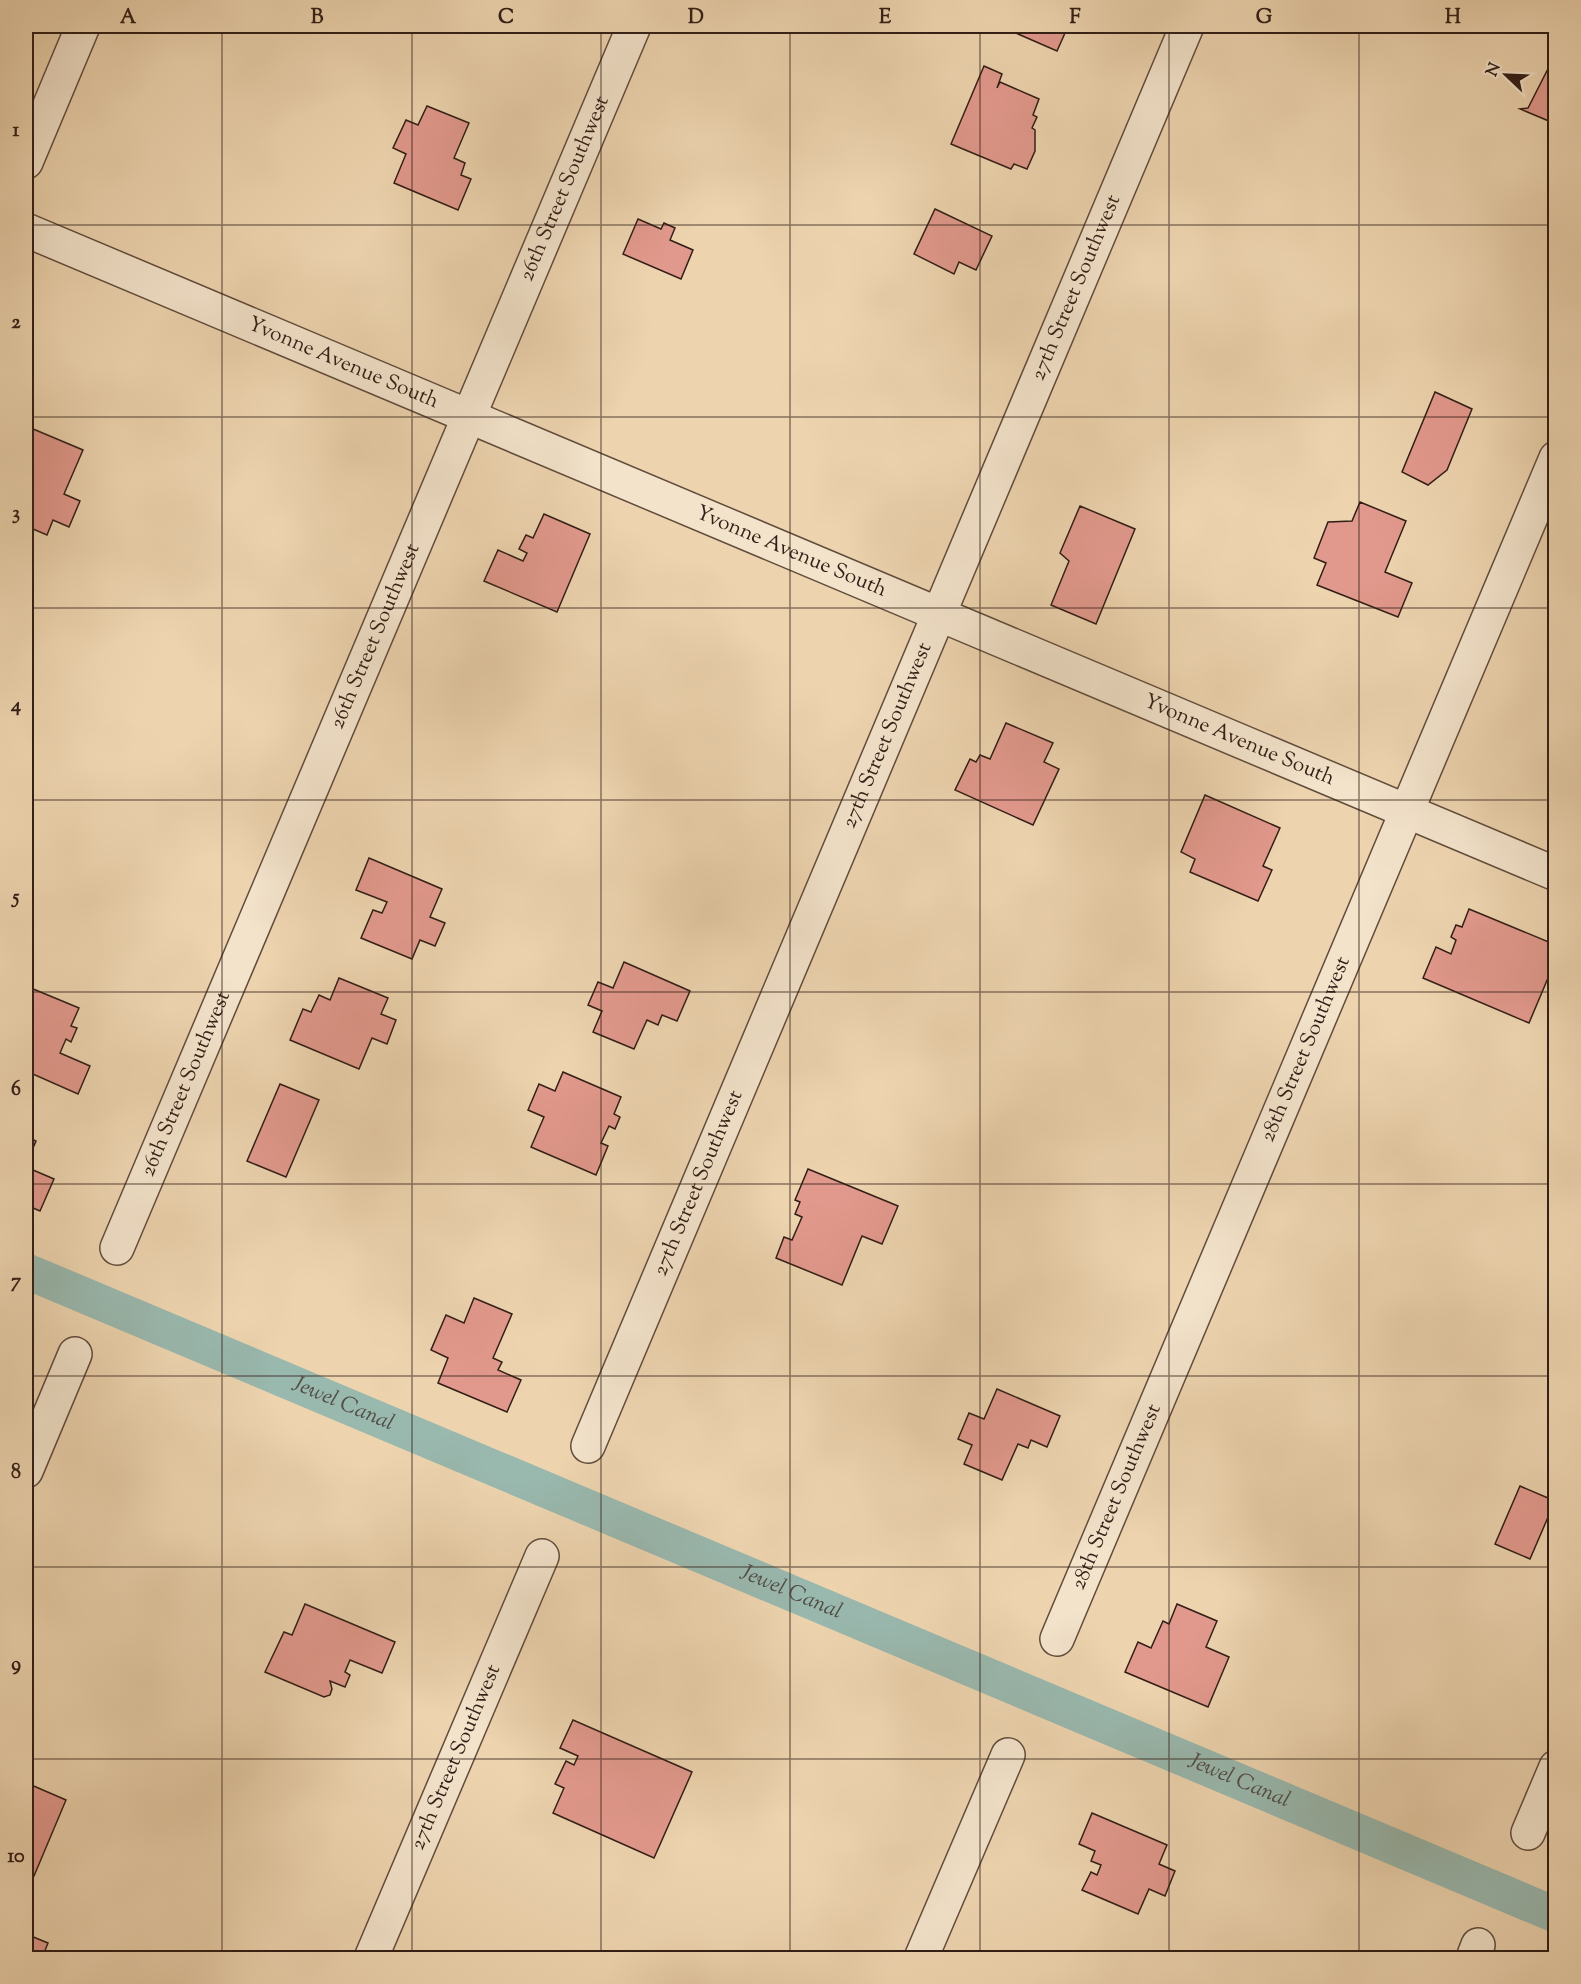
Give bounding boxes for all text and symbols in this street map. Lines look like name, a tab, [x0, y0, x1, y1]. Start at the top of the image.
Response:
text: A	[120, 4, 137, 33]
text: B	[311, 4, 324, 33]
text: C	[498, 4, 514, 33]
text: D	[688, 4, 704, 33]
text: E	[879, 4, 892, 33]
text: F	[1069, 4, 1081, 33]
text: G	[1256, 4, 1273, 33]
text: H	[1445, 4, 1461, 33]
north arrow	[1476, 45, 1536, 105]
text: N	[1481, 60, 1508, 80]
street label: 26th Street Southwest	[513, 92, 618, 286]
text: 1	[13, 117, 20, 146]
street label: 27th Street Southwest	[1024, 190, 1129, 385]
text: 2	[11, 309, 21, 338]
street label: Yvonne Avenue South	[243, 310, 443, 417]
street label: Yvonne Avenue South	[691, 498, 891, 606]
text: 3	[12, 500, 20, 529]
street label: 26th Street Southwest	[323, 539, 428, 734]
street label: 27th Street Southwest	[835, 638, 940, 833]
street label: Yvonne Avenue South	[1139, 687, 1339, 794]
text: 4	[10, 692, 21, 721]
text: 5	[11, 884, 20, 913]
street label: 28th Street Southwest	[1254, 952, 1359, 1147]
street label: 26th Street Southwest	[134, 987, 239, 1181]
text: 6	[11, 1076, 21, 1105]
street label: 27th Street Southwest	[646, 1086, 751, 1281]
text: 7	[11, 1268, 22, 1297]
water label: Jewel Canal	[286, 1368, 399, 1440]
street label: 28th Street Southwest	[1064, 1400, 1169, 1595]
text: 8	[11, 1459, 21, 1488]
water label: Jewel Canal	[734, 1557, 847, 1629]
text: 9	[11, 1651, 21, 1680]
street label: 27th Street Southwest	[404, 1660, 509, 1855]
water label: Jewel Canal	[1182, 1746, 1295, 1817]
text: 10	[7, 1843, 25, 1872]

